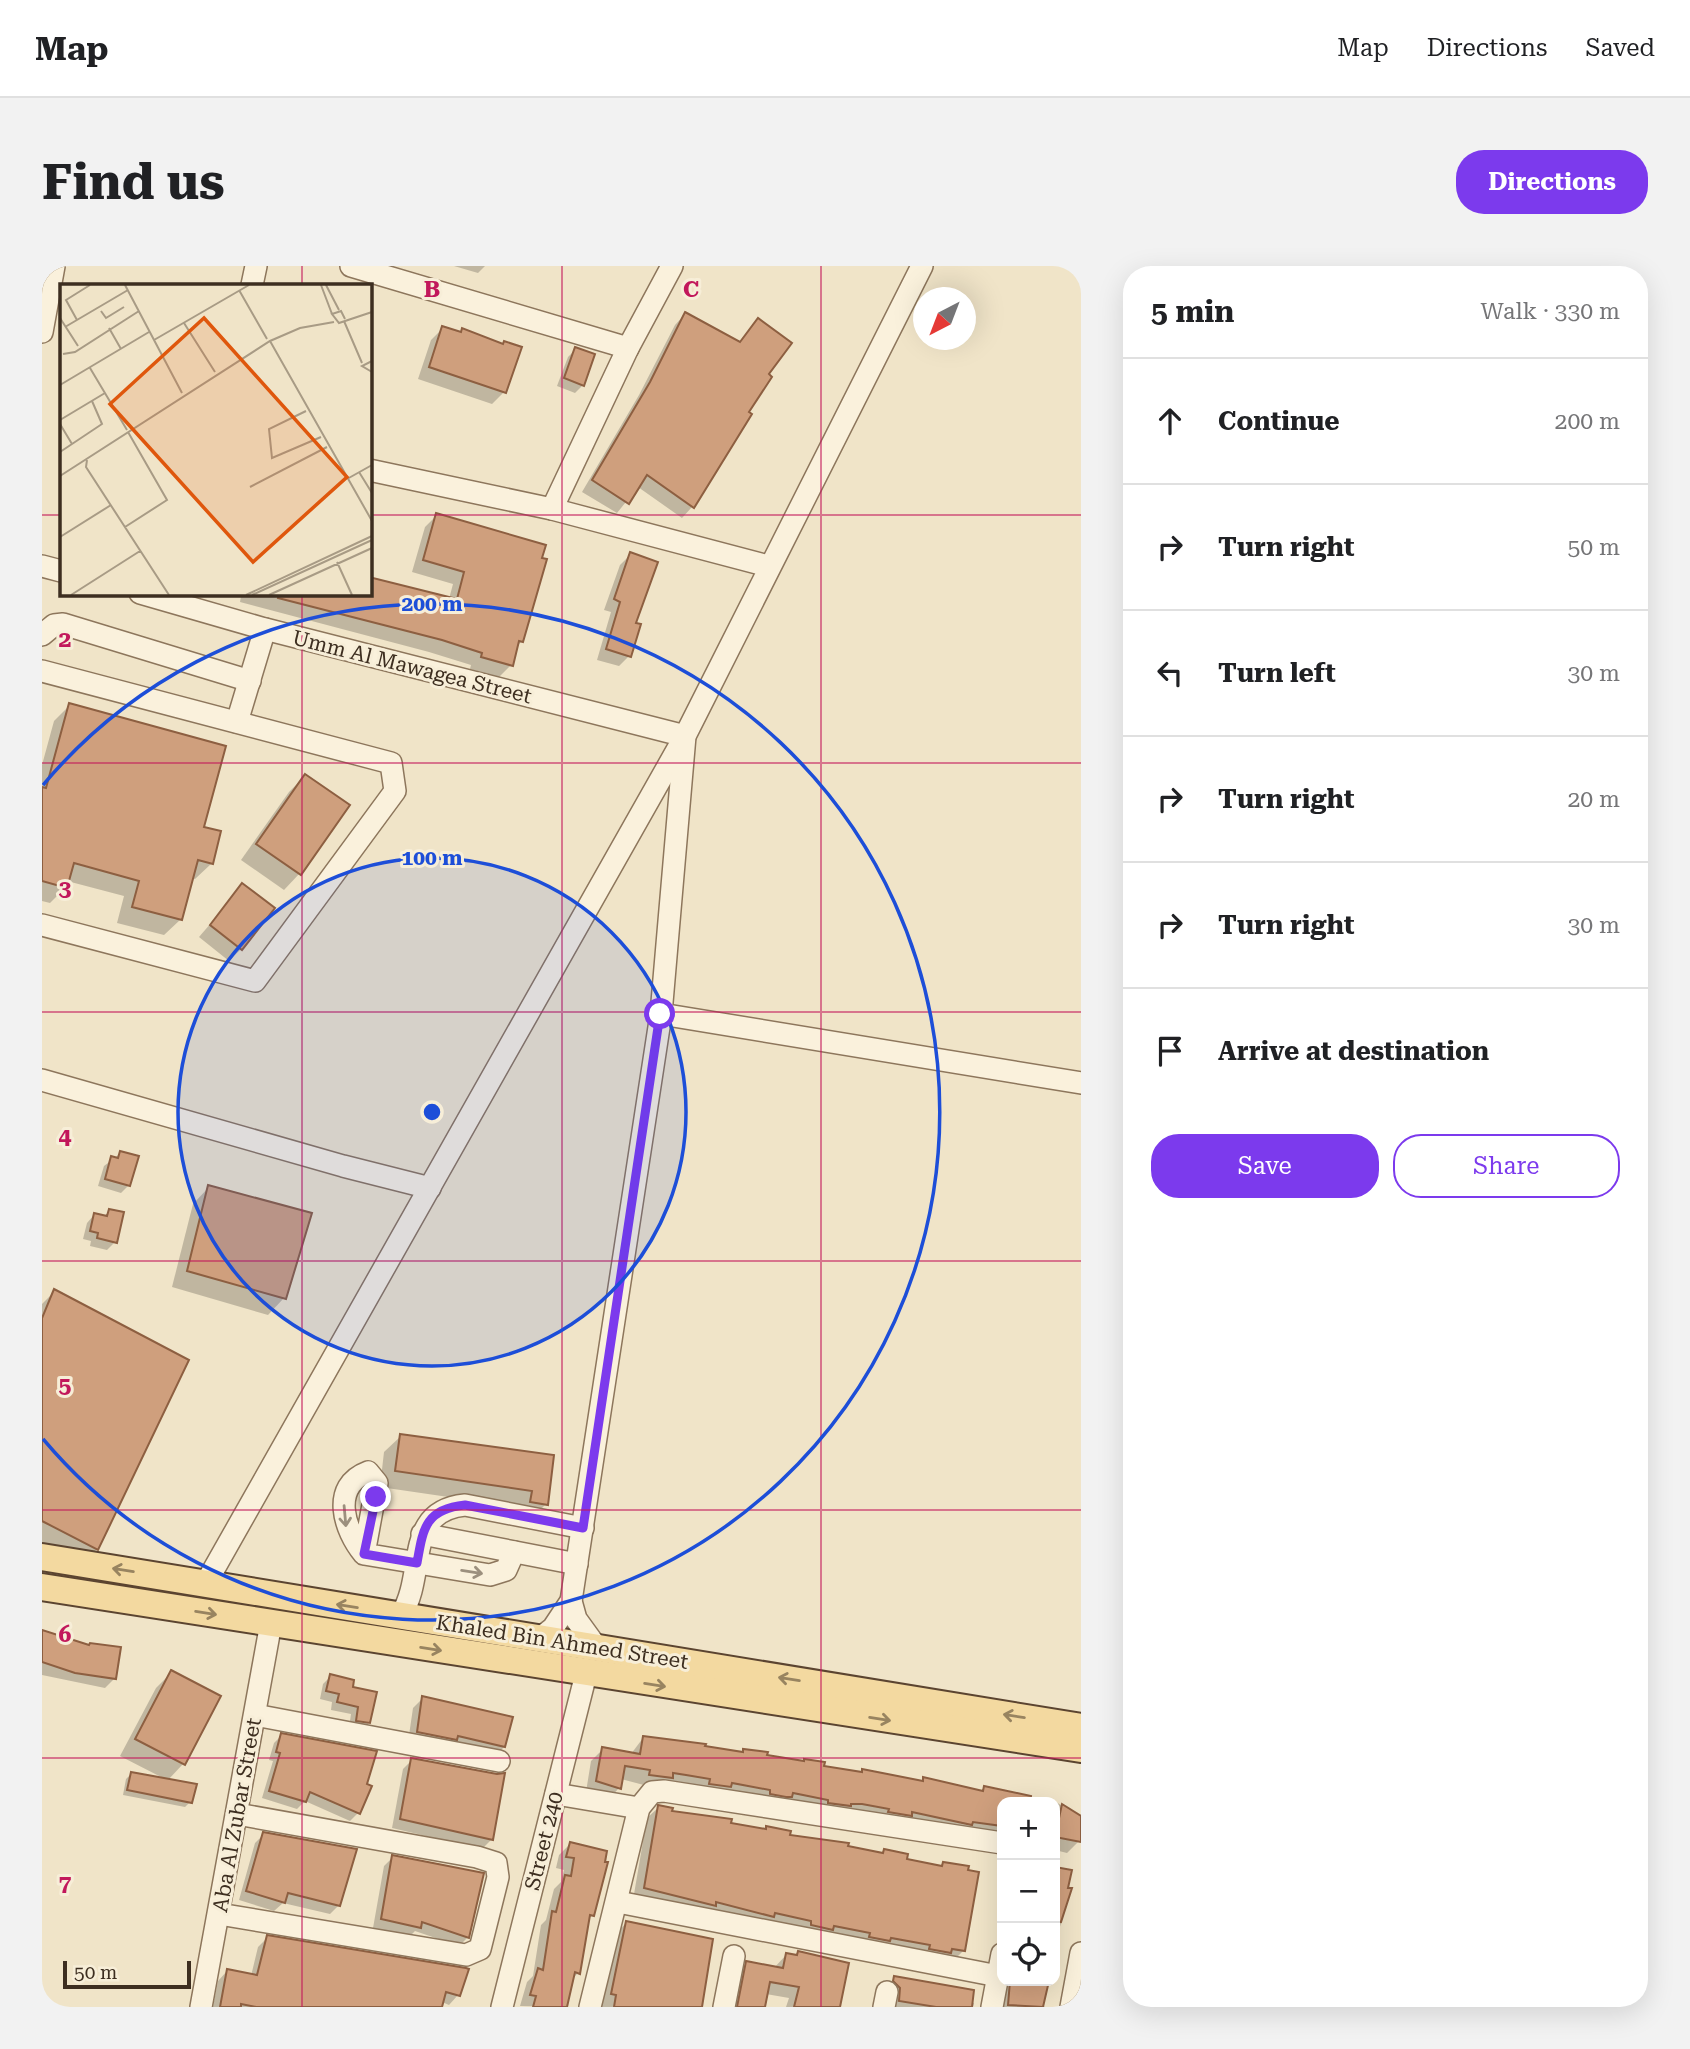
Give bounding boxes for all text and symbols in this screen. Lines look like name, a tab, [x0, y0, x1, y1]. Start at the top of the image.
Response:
text: Map	[35, 29, 109, 68]
text: Map	[1337, 34, 1389, 62]
text: Directions	[1427, 34, 1547, 62]
text: Saved	[1585, 34, 1655, 62]
button: Directions	[1456, 150, 1648, 214]
text: Find us	[42, 154, 225, 211]
text: B	[424, 276, 440, 303]
text: C	[683, 276, 699, 303]
inset map	[60, 284, 371, 595]
north arrow	[913, 287, 976, 350]
text: 5 min	[1151, 294, 1234, 329]
text: Walk · 330 m	[1481, 298, 1620, 325]
icon: ahead	[1151, 402, 1189, 440]
text: Continue	[1218, 406, 1340, 436]
text: 200 m	[1555, 408, 1620, 435]
icon: right	[1151, 528, 1189, 566]
text: Turn right	[1218, 532, 1354, 562]
text: 50 m	[1567, 534, 1620, 561]
text: 200 m	[402, 592, 462, 616]
text: 2	[59, 626, 71, 653]
street label: Umm Al Mawagea Street	[290, 626, 534, 708]
icon: left	[1151, 654, 1189, 692]
text: Turn left	[1218, 658, 1336, 688]
text: 30 m	[1567, 660, 1620, 687]
icon: right	[1151, 780, 1189, 818]
text: Turn right	[1218, 784, 1354, 814]
text: 20 m	[1567, 786, 1620, 813]
text: 100 m	[402, 846, 462, 870]
text: 3	[59, 875, 72, 902]
icon: right	[1151, 906, 1189, 944]
text: Turn right	[1218, 910, 1354, 940]
text: 30 m	[1567, 912, 1620, 939]
route start	[644, 998, 675, 1029]
icon: arrive	[1151, 1032, 1189, 1070]
text: Arrive at destination	[1218, 1036, 1489, 1066]
centre of rings	[420, 1100, 444, 1124]
text: 4	[59, 1123, 72, 1150]
button: Save	[1151, 1134, 1379, 1198]
button: Share	[1393, 1134, 1620, 1198]
text: 5	[59, 1372, 72, 1399]
route end	[360, 1481, 391, 1512]
one-way arrow	[339, 1504, 352, 1527]
one-way arrow	[112, 1563, 135, 1576]
one-way arrow	[460, 1566, 483, 1579]
one-way arrow	[336, 1600, 359, 1613]
one-way arrow	[194, 1607, 217, 1620]
street label: Khaled Bin Ahmed Street	[434, 1610, 690, 1674]
text: 6	[59, 1621, 72, 1648]
one-way arrow	[419, 1643, 442, 1656]
one-way arrow	[778, 1672, 801, 1685]
one-way arrow	[644, 1679, 666, 1692]
one-way arrow	[1003, 1709, 1026, 1722]
one-way arrow	[868, 1713, 891, 1726]
street label: Aba Al Zubar Street	[208, 1716, 266, 1914]
street label: Street 240	[520, 1789, 568, 1893]
map controls	[997, 1797, 1060, 1986]
button: +	[997, 1797, 1060, 1860]
button: −	[997, 1860, 1060, 1923]
text: 7	[59, 1870, 72, 1897]
button: locate	[997, 1923, 1060, 1986]
scale bar	[63, 1958, 191, 1990]
text: 50 m	[74, 1961, 117, 1984]

